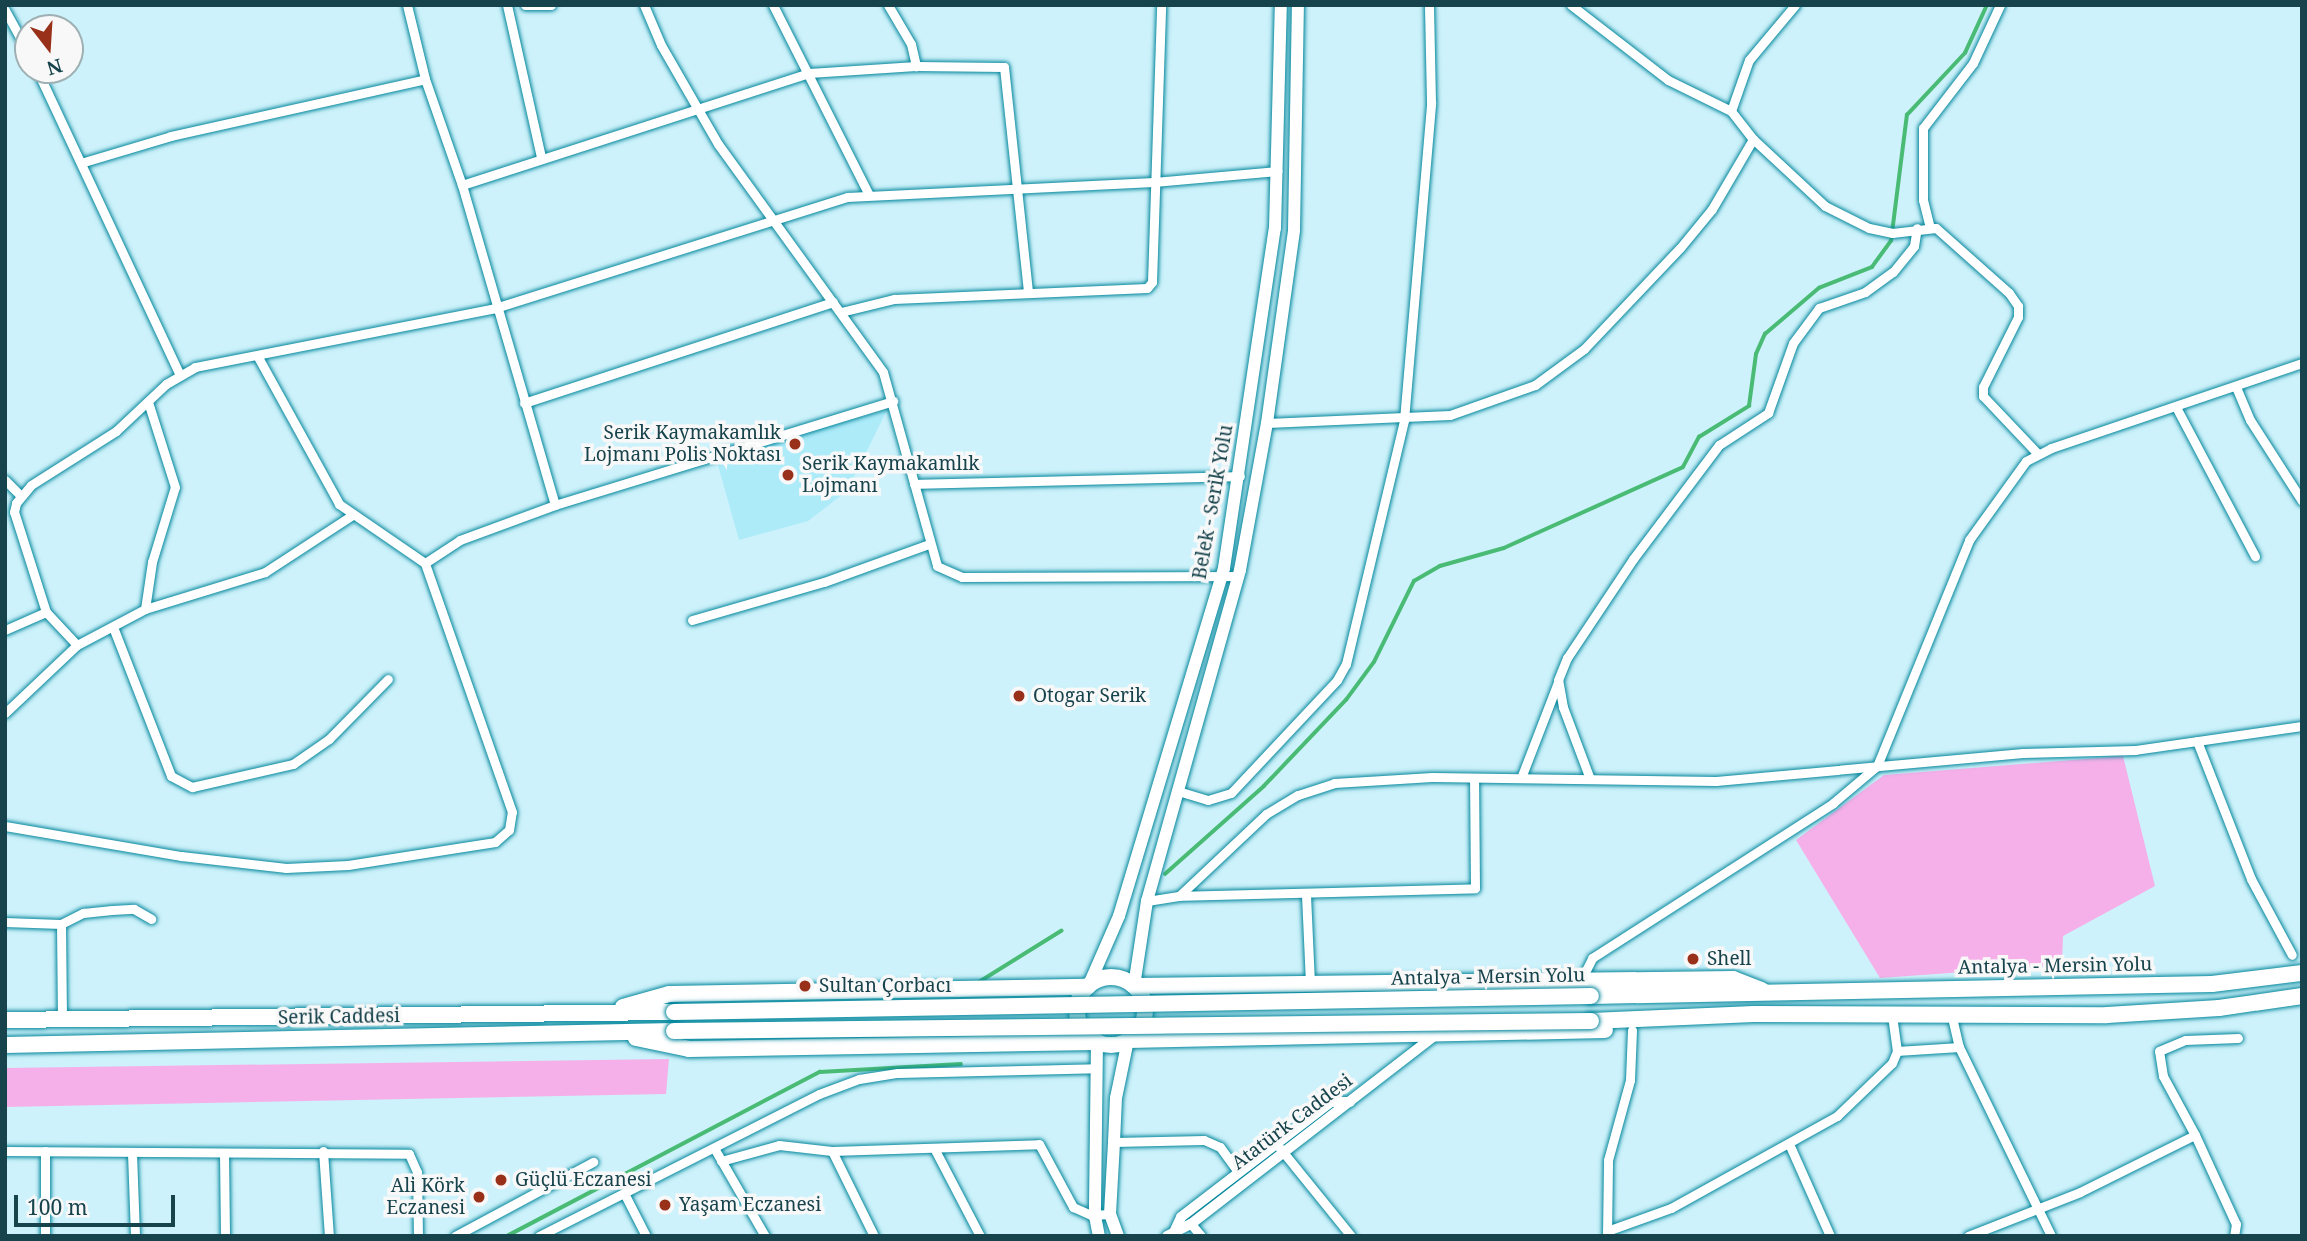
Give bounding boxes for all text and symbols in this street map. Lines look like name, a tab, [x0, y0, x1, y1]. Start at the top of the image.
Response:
north arrow	[14, 14, 84, 84]
text: N	[44, 53, 66, 82]
place label: Serik Kaymakamlık Lojmanı Polis Noktası	[584, 422, 781, 466]
street label: Belek - Serik Yolu	[1188, 423, 1238, 581]
marker: Serik Kaymakamlık Lojmanı Polis Noktası	[787, 436, 803, 452]
place label: Serik Kaymakamlık Lojmanı	[802, 453, 979, 497]
marker: Serik Kaymakamlık Lojmanı	[780, 467, 796, 483]
place label: Otogar Serik	[1033, 685, 1146, 707]
marker: Otogar Serik	[1011, 688, 1027, 704]
place label: Shell	[1707, 948, 1751, 970]
marker: Shell	[1685, 951, 1701, 967]
street label: Antalya - Mersin Yolu	[1958, 953, 2152, 979]
street label: Antalya - Mersin Yolu	[1391, 964, 1585, 990]
place label: Sultan Çorbacı	[819, 975, 951, 997]
marker: Sultan Çorbacı	[797, 978, 813, 994]
street label: Serik Caddesi	[278, 1005, 400, 1029]
street label: Atatürk Caddesi	[1227, 1069, 1357, 1175]
place label: Güçlü Eczanesi	[515, 1169, 652, 1191]
marker: Güçlü Eczanesi	[493, 1172, 509, 1188]
place label: Ali Körk Eczanesi	[386, 1175, 465, 1219]
scale bar	[18, 1182, 178, 1226]
marker: Ali Körk Eczanesi	[471, 1189, 487, 1205]
text: 100 m	[27, 1193, 88, 1221]
place label: Yaşam Eczanesi	[679, 1194, 821, 1216]
marker: Yaşam Eczanesi	[657, 1197, 673, 1213]

